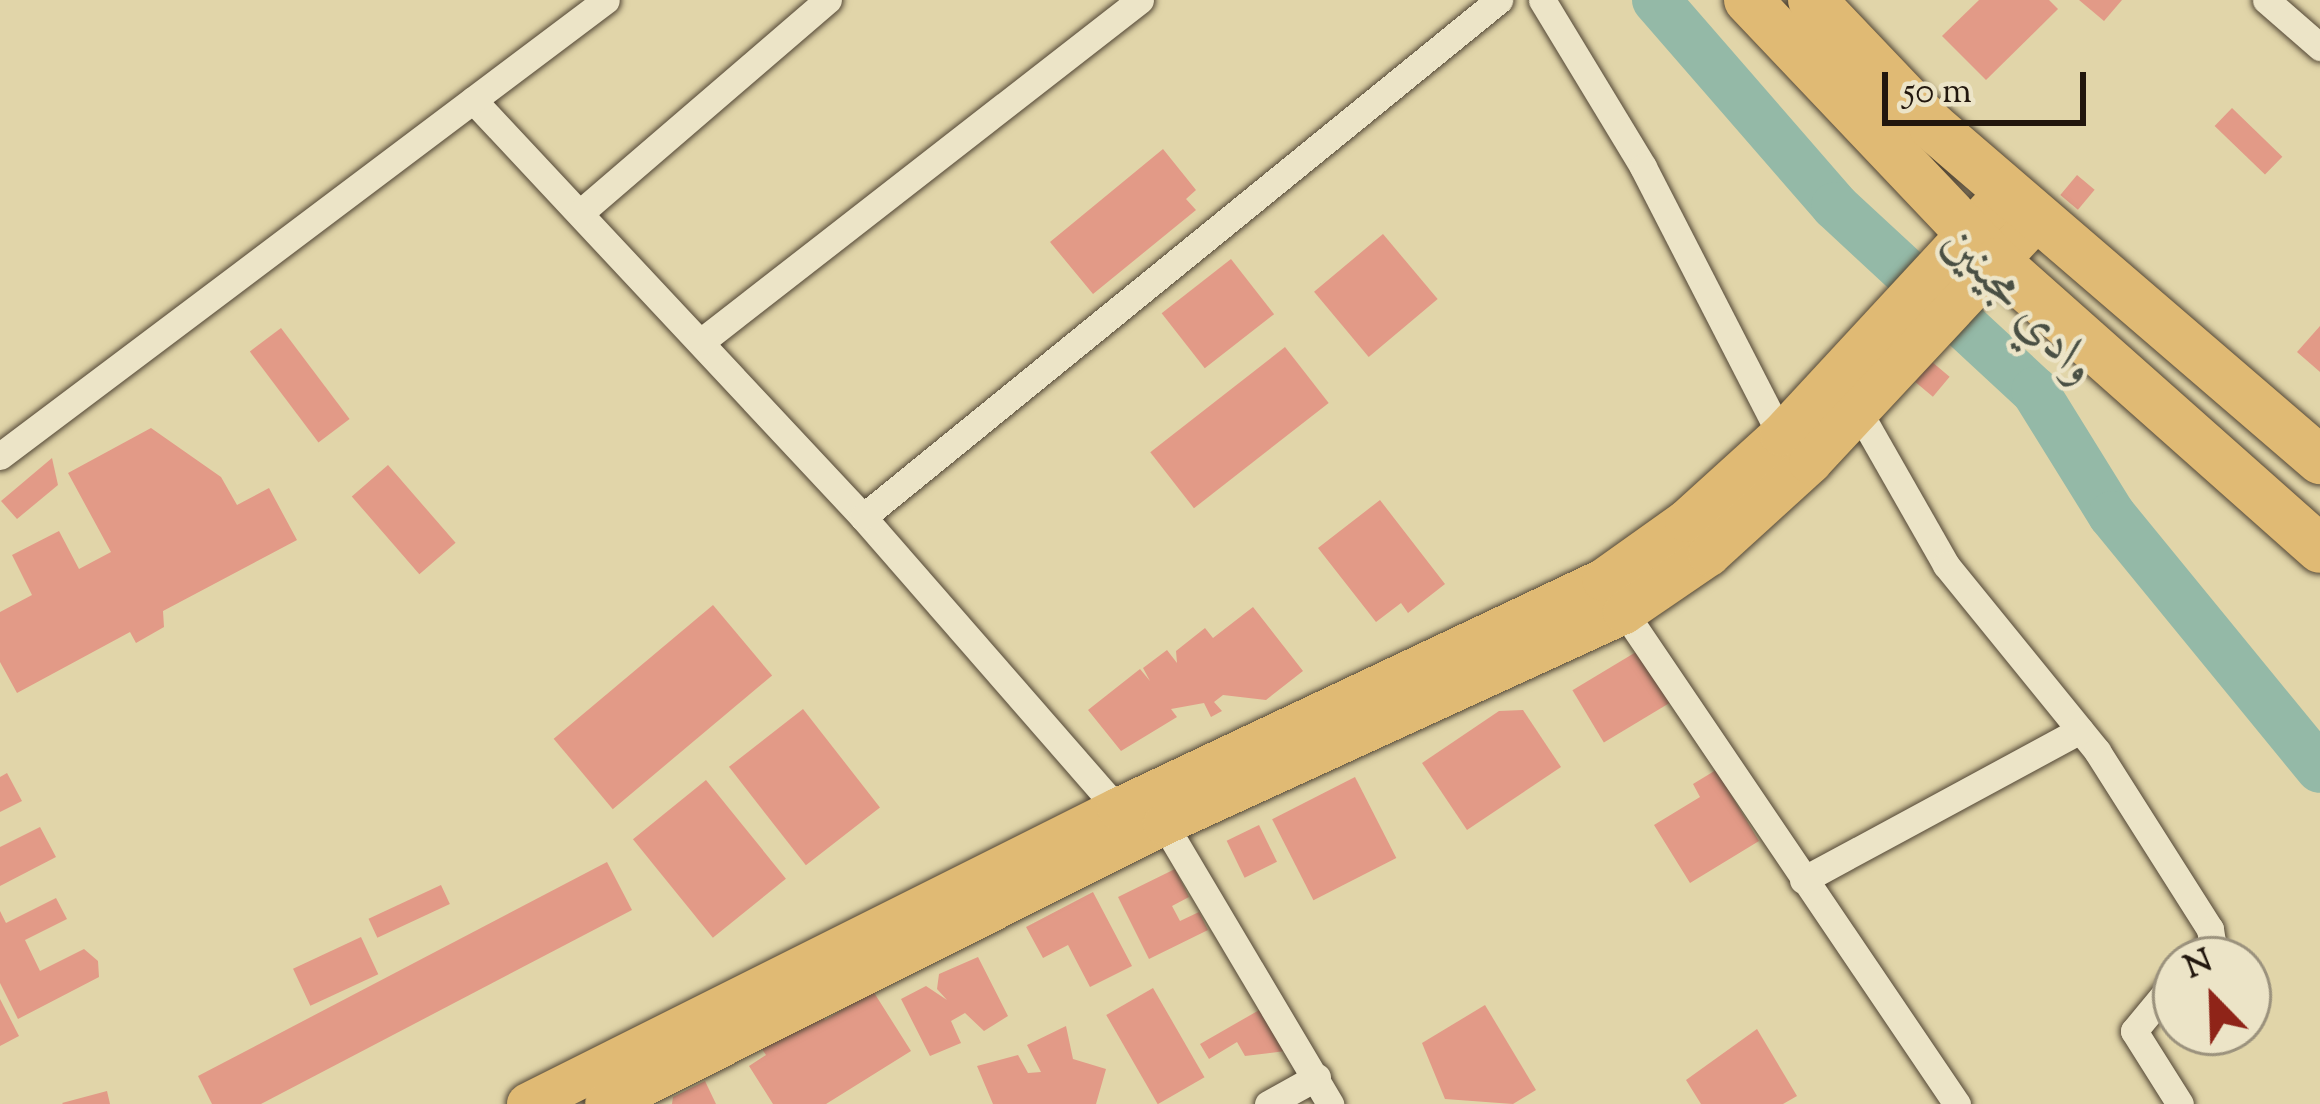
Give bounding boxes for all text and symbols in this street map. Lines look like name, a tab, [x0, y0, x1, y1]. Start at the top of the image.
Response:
scale bar	[1888, 48, 2092, 122]
text: 50 m	[1903, 67, 1972, 119]
water label: وادي مجينين	[1927, 214, 2109, 400]
north arrow	[2152, 936, 2272, 1056]
text: N	[2178, 938, 2221, 993]

